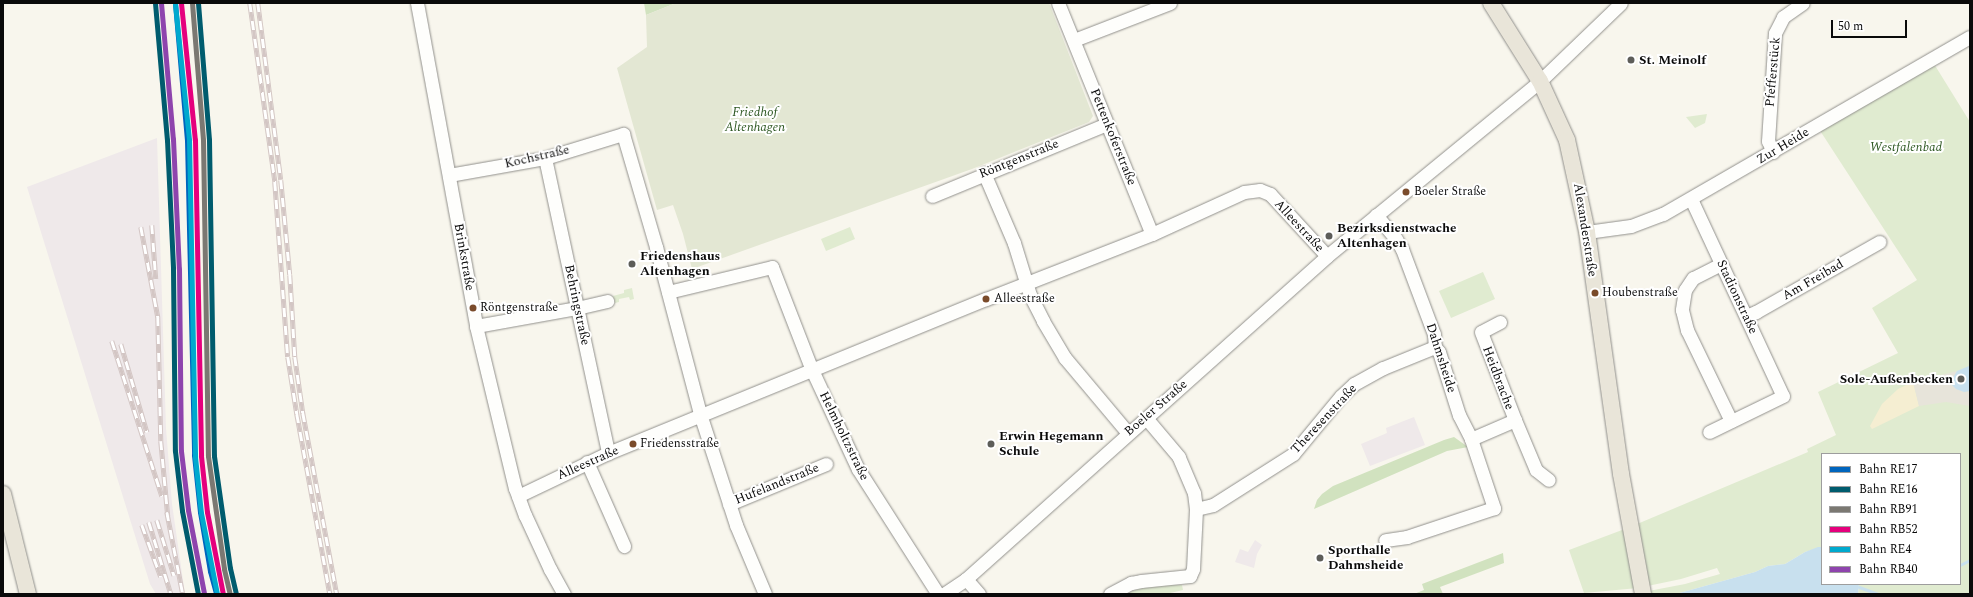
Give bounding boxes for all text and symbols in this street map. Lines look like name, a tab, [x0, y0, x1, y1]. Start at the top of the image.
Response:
scale bar	[1833, 12, 1909, 38]
text: 50 m	[1838, 17, 1863, 36]
street label: Pfefferstück	[1762, 36, 1784, 108]
place label: St. Meinolf	[1639, 52, 1706, 68]
marker: St. Meinolf	[1626, 55, 1636, 65]
street label: Pettenkoferstraße	[1086, 86, 1140, 188]
park label: Friedhof Altenhagen	[725, 105, 785, 136]
street label: Zur Heide	[1754, 124, 1812, 168]
street label: Röntgenstraße	[977, 136, 1061, 182]
park label: Westfalenbad	[1870, 139, 1942, 155]
street label: Kochstraße	[503, 142, 571, 172]
street label: Alexanderstraße	[1570, 182, 1600, 278]
place label: Boeler Straße	[1414, 185, 1486, 199]
marker: Boeler Straße	[1401, 187, 1411, 197]
street label: Alleestraße	[1271, 197, 1327, 255]
place label: Bezirksdienstwache Altenhagen	[1337, 221, 1456, 252]
street label: Brinkstraße	[450, 222, 478, 292]
marker: Bezirksdienstwache Altenhagen	[1324, 231, 1334, 241]
place label: Friedenshaus Altenhagen	[640, 249, 720, 280]
street label: Am Freibad	[1780, 256, 1846, 304]
street label: Stadionstraße	[1713, 257, 1761, 337]
marker: Friedenshaus Altenhagen	[627, 259, 637, 269]
street label: Behringstraße	[561, 263, 593, 347]
place label: Houbenstraße	[1602, 286, 1678, 300]
marker: Houbenstraße	[1590, 288, 1600, 298]
place label: Alleestraße	[994, 292, 1055, 306]
marker: Alleestraße	[981, 294, 991, 304]
place label: Röntgenstraße	[480, 301, 558, 315]
marker: Röntgenstraße	[468, 303, 478, 313]
street label: Dahmsheide	[1422, 321, 1460, 395]
street label: Heidbrache	[1479, 344, 1517, 412]
place label: Sole-Außenbecken	[1840, 371, 1953, 387]
marker: Sole-Außenbecken	[1956, 374, 1966, 384]
street label: Boeler Straße	[1121, 376, 1191, 440]
street label: Theresenstraße	[1288, 381, 1360, 457]
street label: Helmholtzstraße	[816, 389, 872, 483]
place label: Erwin Hegemann Schule	[999, 429, 1104, 460]
place label: Friedensstraße	[640, 437, 719, 451]
marker: Friedensstraße	[628, 439, 638, 449]
marker: Erwin Hegemann Schule	[986, 439, 996, 449]
street label: Alleestraße	[555, 442, 621, 484]
legend	[1821, 453, 1961, 585]
street label: Hufelandstraße	[733, 460, 821, 508]
text: Bahn RE17	[1859, 460, 1917, 479]
text: Bahn RE16	[1859, 480, 1917, 499]
text: Bahn RB91	[1859, 500, 1918, 519]
text: Bahn RB52	[1859, 520, 1918, 539]
text: Bahn RE4	[1859, 540, 1911, 559]
place label: Sporthalle Dahmsheide	[1328, 543, 1403, 574]
marker: Sporthalle Dahmsheide	[1315, 553, 1325, 563]
text: Bahn RB40	[1859, 560, 1918, 579]

